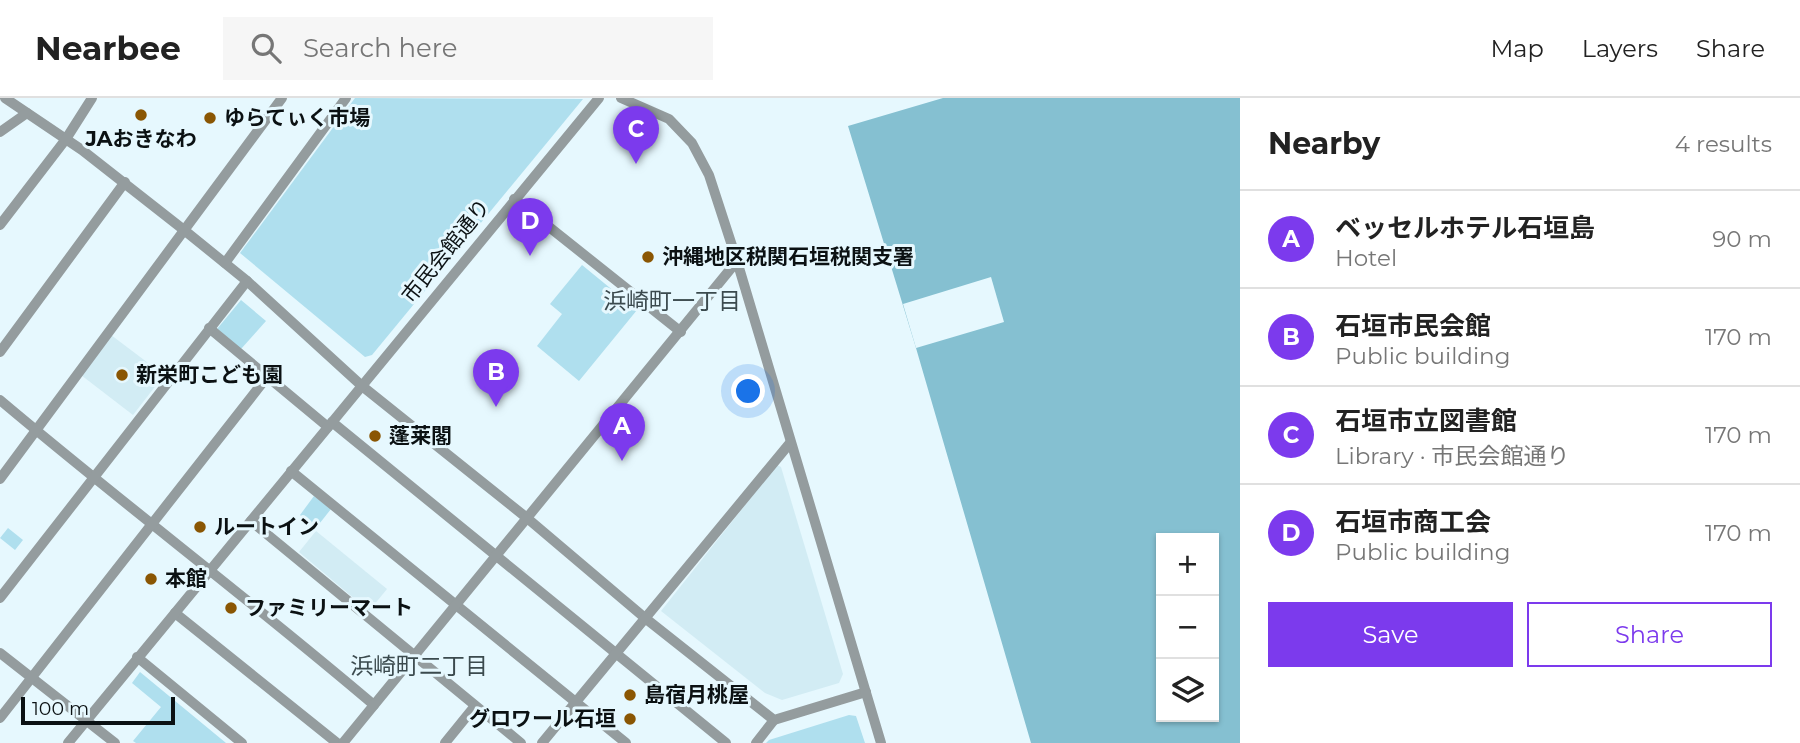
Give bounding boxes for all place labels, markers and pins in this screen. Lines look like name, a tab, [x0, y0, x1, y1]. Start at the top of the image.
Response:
place label: ゆらてぃく市場	[224, 105, 370, 130]
pin: C	[613, 106, 659, 164]
marker: JAおきなわ	[133, 107, 149, 123]
marker: ゆらてぃく市場	[202, 110, 218, 126]
place label: JAおきなわ	[84, 126, 197, 151]
pin: D	[507, 198, 553, 256]
place label: 沖縄地区税関石垣税関支署	[662, 244, 914, 269]
marker: 沖縄地区税関石垣税関支署	[640, 249, 656, 265]
pin: B	[473, 349, 519, 407]
place label: 新栄町こども園	[136, 362, 283, 387]
marker: 新栄町こども園	[114, 367, 130, 383]
pin: A	[599, 403, 645, 461]
place label: 蓬莱閣	[389, 423, 452, 448]
marker: 蓬莱閣	[367, 428, 383, 444]
place label: ルートイン	[214, 514, 319, 539]
marker: ルートイン	[192, 519, 208, 535]
place label: 本館	[165, 566, 207, 591]
marker: 本館	[143, 571, 159, 587]
place label: ファミリーマート	[245, 595, 413, 620]
marker: ファミリーマート	[223, 600, 239, 616]
place label: 島宿月桃屋	[644, 682, 749, 707]
marker: 島宿月桃屋	[622, 687, 638, 703]
place label: グロワール石垣	[469, 706, 616, 731]
marker: グロワール石垣	[622, 711, 638, 727]

